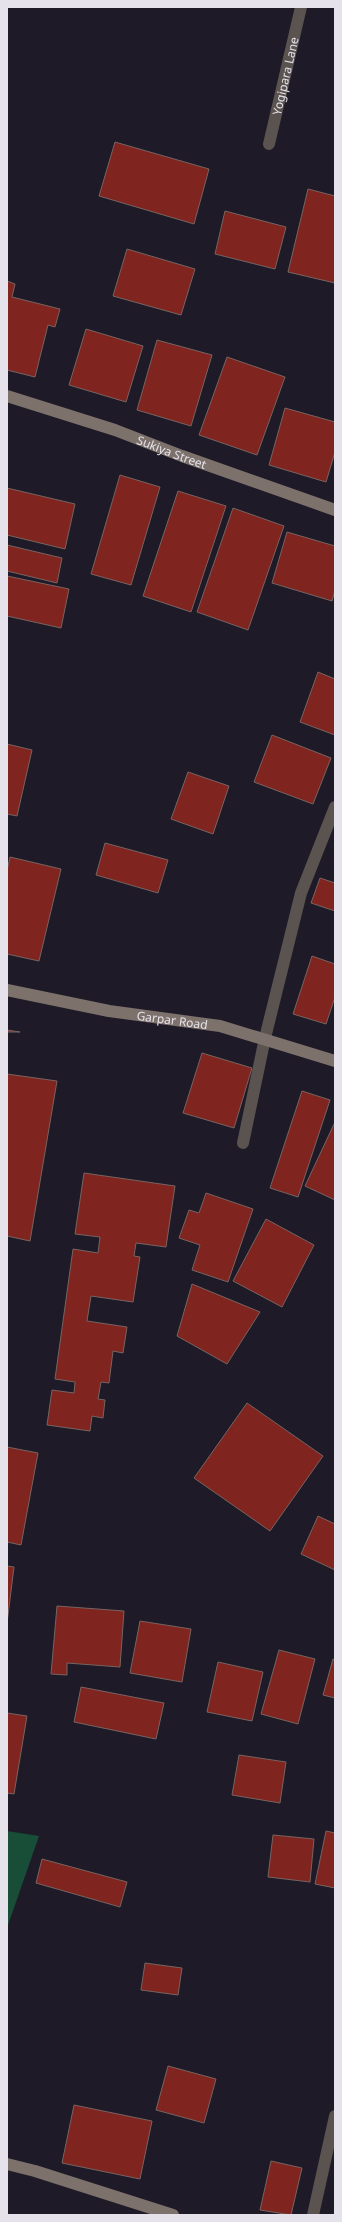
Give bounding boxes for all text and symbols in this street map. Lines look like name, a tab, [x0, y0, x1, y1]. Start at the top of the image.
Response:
street label: Yogipara Lane	[268, 35, 302, 117]
street label: Sukiya Street	[135, 431, 209, 473]
street label: Garpar Road	[136, 1006, 209, 1033]

